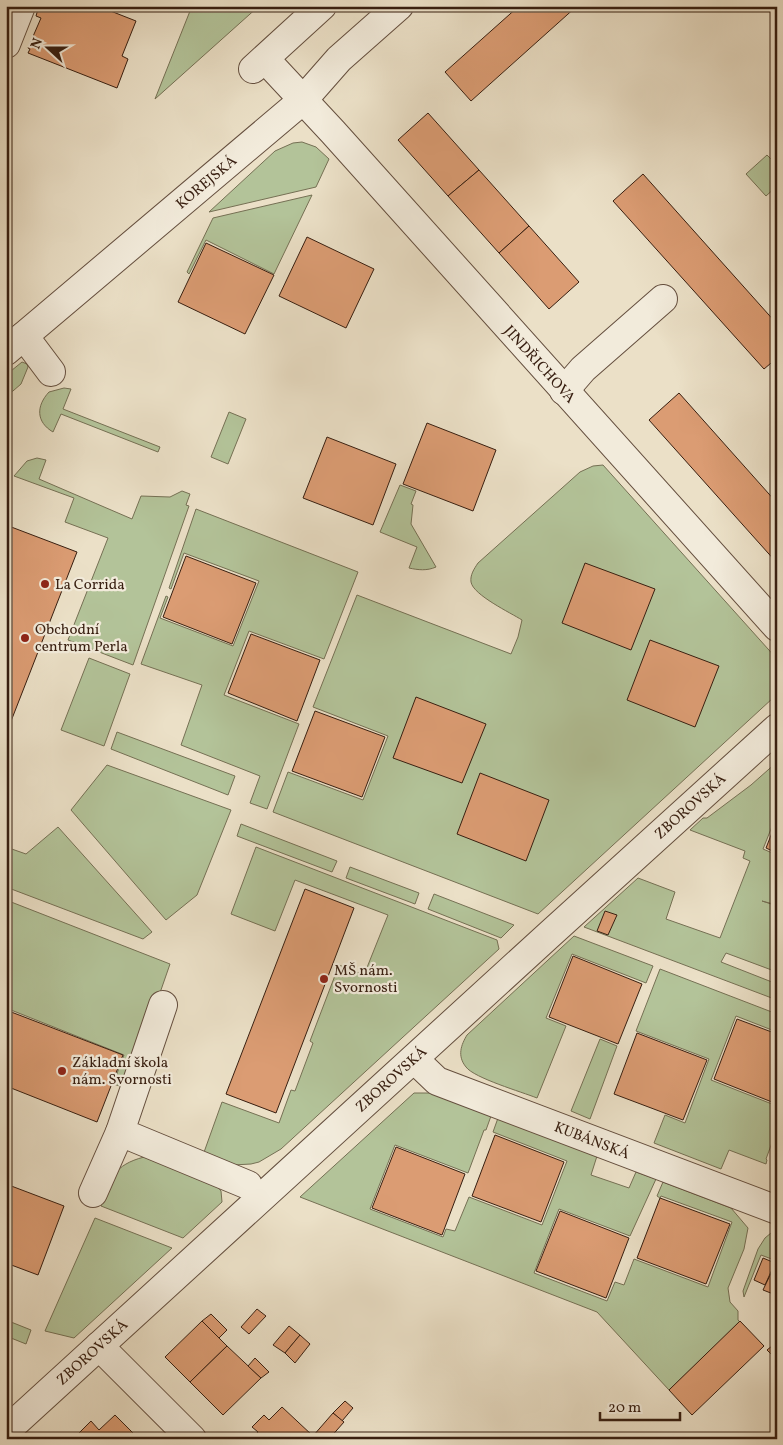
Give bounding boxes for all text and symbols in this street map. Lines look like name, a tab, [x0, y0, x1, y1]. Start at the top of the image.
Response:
north arrow	[22, 22, 72, 72]
text: N	[27, 36, 48, 52]
street label: KOREJSKÁ	[172, 151, 242, 215]
street label: JINDŘICHOVA	[498, 321, 580, 409]
place label: La Corrida	[55, 575, 125, 596]
marker: La Corrida	[39, 578, 51, 590]
place label: Obchodní centrum Perla	[35, 620, 128, 658]
marker: Obchodní centrum Perla	[19, 632, 31, 644]
street label: ZBOROVSKÁ	[651, 769, 732, 845]
place label: MŠ nám. Svornosti	[334, 961, 397, 999]
marker: MŠ nám. Svornosti	[318, 973, 330, 985]
street label: ZBOROVSKÁ	[352, 1042, 433, 1118]
place label: Základní škola nám. Svornosti	[72, 1053, 172, 1091]
marker: Základní škola nám. Svornosti	[56, 1065, 68, 1077]
street label: KUBÁNSKÁ	[551, 1117, 633, 1166]
street label: ZBOROVSKÁ	[53, 1315, 134, 1391]
scale bar	[600, 1390, 680, 1422]
text: 20 m	[608, 1398, 641, 1419]

